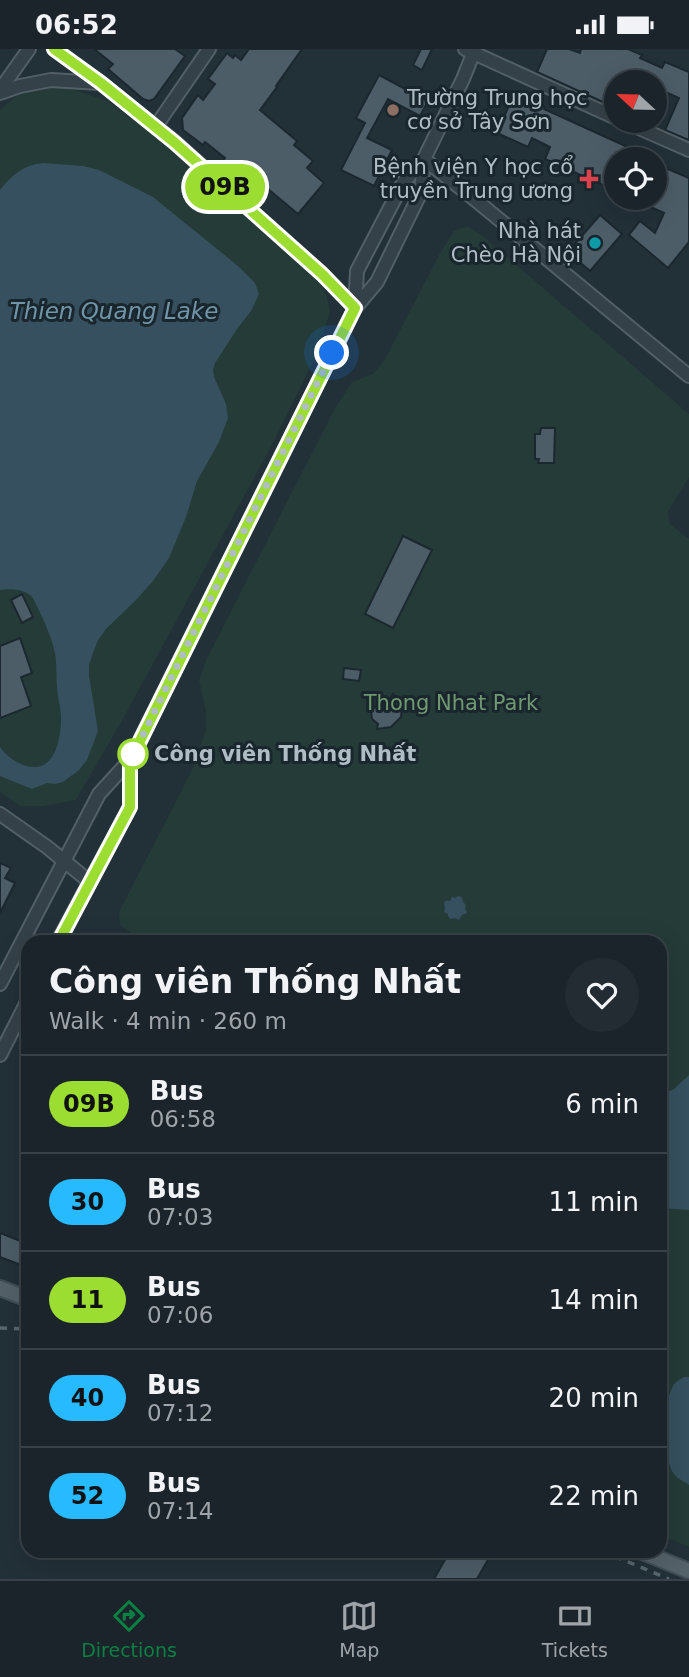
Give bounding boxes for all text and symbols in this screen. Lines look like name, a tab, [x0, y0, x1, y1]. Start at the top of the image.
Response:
text: 06:52	[35, 10, 118, 40]
north arrow	[604, 70, 667, 133]
map controls	[604, 70, 667, 210]
place label: Trường Trung học cơ sở Tây Sơn	[406, 86, 588, 134]
marker: Trường Trung học cơ sở Tây Sơn	[385, 102, 401, 118]
button: locate	[604, 147, 667, 210]
place label: Bệnh viện Y học cổ truyền Trung ương	[373, 155, 573, 203]
line badge: 09B	[185, 164, 265, 210]
marker: Bệnh viện Y học cổ truyền Trung ương	[579, 169, 599, 189]
text: 09B	[199, 173, 251, 201]
place label: Nhà hát Chèo Hà Nội	[451, 219, 581, 267]
marker: Nhà hát Chèo Hà Nội	[587, 235, 603, 251]
water label: Thien Quang Lake	[10, 298, 218, 324]
your location	[314, 335, 349, 370]
park label: Thong Nhat Park	[363, 691, 539, 715]
marker: Công viên Thống Nhất	[118, 739, 148, 769]
place label: Công viên Thống Nhất	[154, 742, 416, 766]
button: heart	[565, 958, 639, 1032]
text: Công viên Thống Nhất	[49, 962, 461, 1001]
text: Walk · 4 min · 260 m	[49, 1008, 287, 1034]
text: Bus	[150, 1076, 204, 1106]
text: 6 min	[565, 1089, 639, 1119]
text: 09B	[63, 1090, 115, 1118]
text: 06:58	[150, 1106, 216, 1132]
text: Bus	[147, 1174, 201, 1204]
text: 11 min	[549, 1187, 639, 1217]
text: 30	[71, 1188, 104, 1216]
text: 07:03	[147, 1204, 213, 1230]
text: Bus	[147, 1272, 201, 1302]
text: 14 min	[549, 1285, 639, 1315]
text: 11	[71, 1286, 104, 1314]
text: 07:06	[147, 1302, 213, 1328]
text: Bus	[147, 1370, 201, 1400]
text: 20 min	[549, 1383, 639, 1413]
text: 40	[71, 1384, 104, 1412]
text: 07:12	[147, 1400, 213, 1426]
text: Bus	[147, 1468, 201, 1498]
text: 22 min	[549, 1481, 639, 1511]
text: 52	[71, 1482, 104, 1510]
text: 07:14	[147, 1498, 213, 1524]
tab: Directions	[81, 1597, 177, 1661]
tab: Map	[339, 1597, 379, 1661]
tab: Tickets	[542, 1597, 608, 1661]

